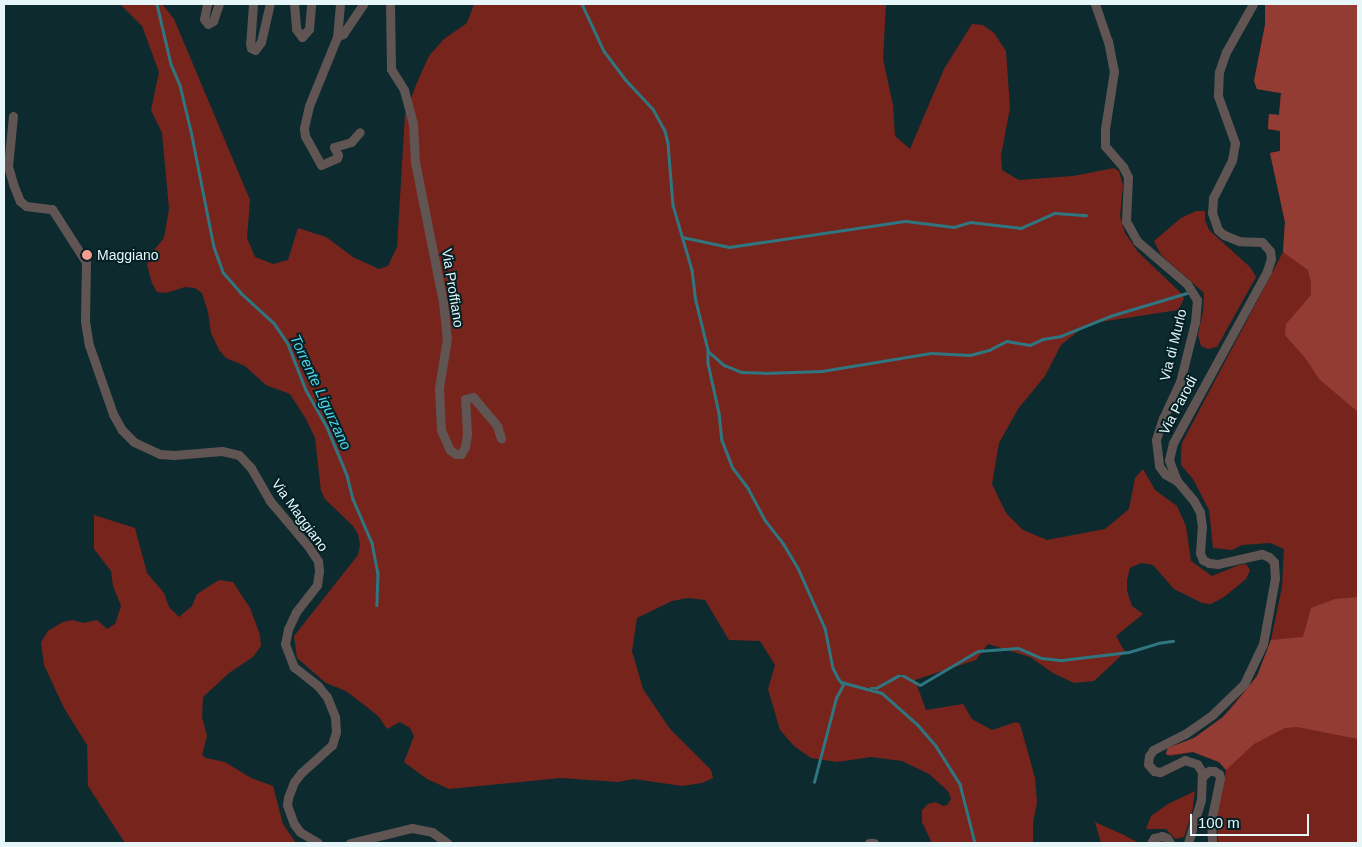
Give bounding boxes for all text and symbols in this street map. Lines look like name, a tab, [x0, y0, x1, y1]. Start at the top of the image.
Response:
place label: Maggiano	[97, 247, 158, 263]
street label: Via Proffiano	[438, 247, 468, 329]
marker: Maggiano	[81, 249, 93, 261]
street label: Via di Murlo	[1156, 307, 1190, 383]
water label: Torrente Ligurzano	[286, 331, 356, 453]
street label: Via Parodi	[1155, 373, 1201, 437]
street label: Via Maggiano	[268, 476, 332, 554]
scale bar	[1192, 804, 1311, 836]
text: 100 m	[1198, 814, 1240, 831]

